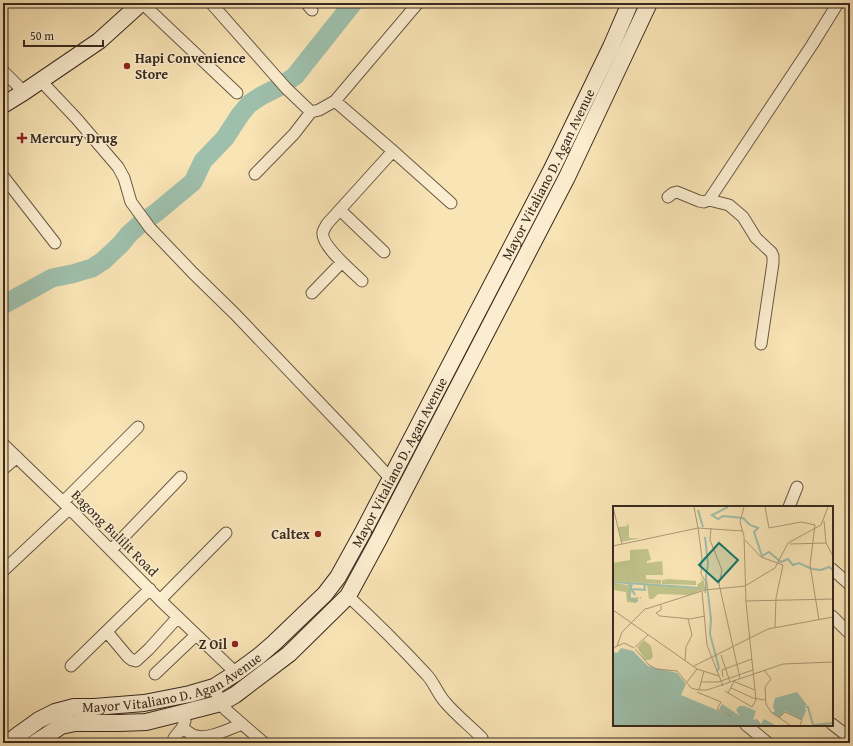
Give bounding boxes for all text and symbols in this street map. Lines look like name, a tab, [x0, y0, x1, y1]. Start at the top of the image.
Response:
scale bar	[24, 22, 103, 48]
text: 50 m	[30, 27, 54, 44]
place label: Hapi Convenience Store	[135, 48, 246, 84]
marker: Hapi Convenience Store	[122, 61, 132, 71]
street label: Mayor Vitaliano D. Agan Avenue	[496, 85, 600, 263]
place label: Mercury Drug	[30, 128, 118, 148]
marker: Mercury Drug	[17, 133, 27, 143]
street label: Mayor Vitaliano D. Agan Avenue	[346, 373, 452, 551]
street label: Bagong Bulilit Road	[67, 485, 163, 581]
inset map	[613, 506, 833, 726]
place label: Caltex	[271, 524, 311, 544]
marker: Caltex	[313, 529, 323, 539]
place label: Z Oil	[199, 634, 228, 654]
marker: Z Oil	[230, 639, 240, 649]
street label: Mayor Vitaliano D. Agan Avenue	[82, 647, 266, 717]

